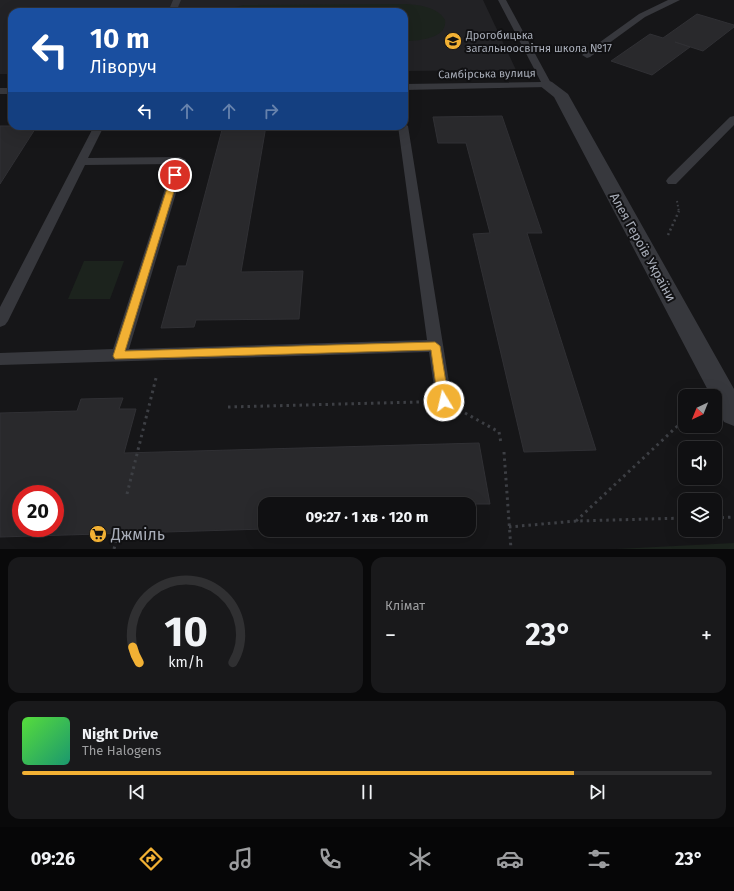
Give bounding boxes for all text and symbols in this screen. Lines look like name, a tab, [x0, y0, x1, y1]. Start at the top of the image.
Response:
text: 10 m	[90, 22, 150, 55]
icon: left	[24, 24, 76, 76]
place label: Дрогобицька загальноосвітня школа №17	[465, 29, 612, 55]
school or university icon: Дрогобицька загальноосвітня школа №17	[443, 31, 463, 51]
text: Ліворуч	[90, 56, 157, 78]
street label: Самбірська вулиця	[438, 67, 536, 81]
icon: left	[134, 100, 156, 122]
icon: ahead	[176, 100, 198, 122]
icon: ahead	[218, 100, 240, 122]
icon: right	[260, 100, 282, 122]
pin	[158, 158, 192, 192]
icon: arrive	[164, 164, 186, 186]
street label: Алея Героїв України	[607, 190, 679, 304]
position arrow	[423, 380, 465, 422]
north arrow	[678, 389, 722, 433]
map controls	[678, 389, 722, 537]
button: sound	[678, 441, 722, 485]
speed limit sign: 20	[12, 485, 64, 537]
button: layers	[678, 493, 722, 537]
text: 09:27 · 1 хв · 120 m	[306, 508, 428, 526]
supermarket icon: Джміль	[88, 524, 108, 544]
place label: Джміль	[110, 525, 165, 544]
text: Клімат	[385, 598, 425, 613]
text: 10	[164, 607, 207, 657]
text: 23°	[525, 617, 572, 653]
text: −	[385, 622, 396, 649]
text: +	[701, 622, 712, 649]
text: km/h	[168, 654, 203, 671]
text: Night Drive	[82, 725, 158, 743]
text: The Halogens	[82, 743, 161, 758]
icon: previous	[126, 781, 148, 803]
icon: pause	[356, 781, 378, 803]
icon: next	[586, 781, 608, 803]
icon: directions	[137, 845, 165, 873]
icon: music	[227, 845, 255, 873]
icon: phone	[316, 845, 344, 873]
icon: climate	[406, 845, 434, 873]
icon: car	[496, 845, 524, 873]
icon: filters	[585, 845, 613, 873]
text: 09:26	[31, 848, 75, 870]
text: 23°	[675, 848, 703, 870]

